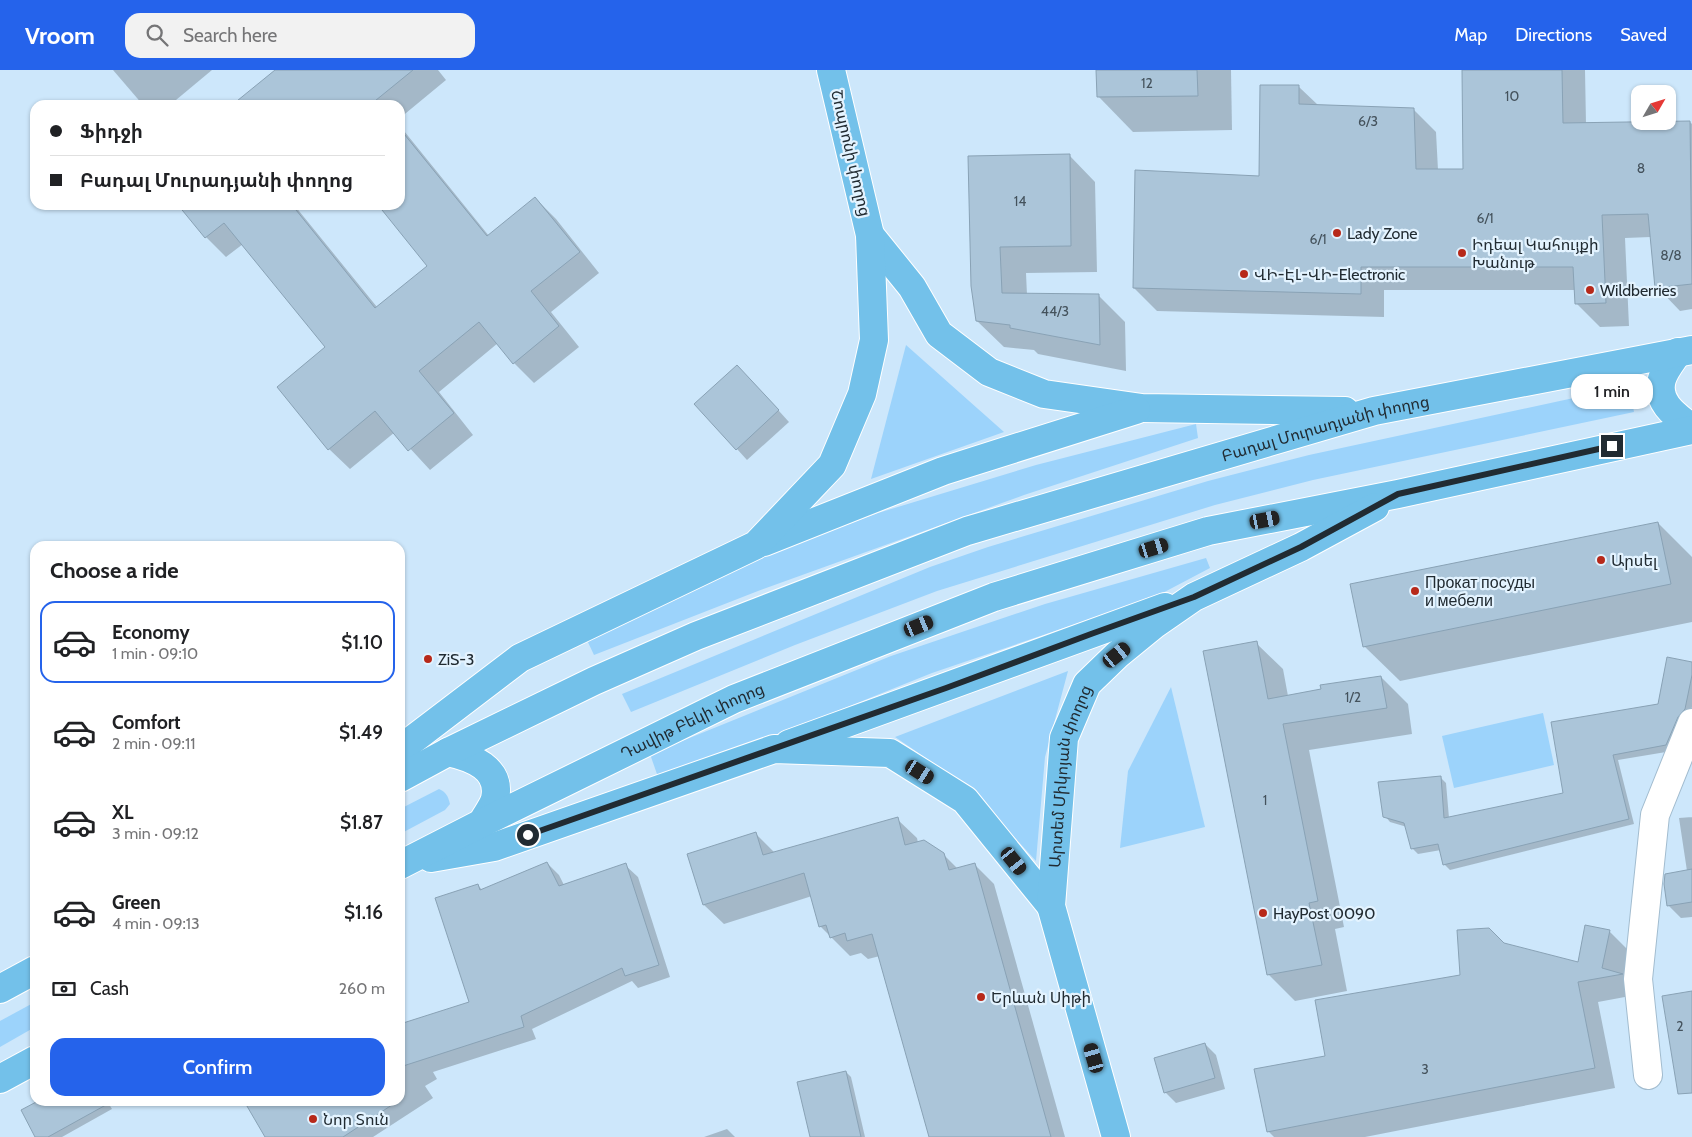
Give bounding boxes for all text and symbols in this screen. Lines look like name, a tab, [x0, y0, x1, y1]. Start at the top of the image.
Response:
search box	[125, 13, 475, 58]
text: Vroom	[25, 21, 95, 50]
icon: search	[143, 21, 171, 49]
text: Search here	[183, 24, 277, 47]
text: Map	[1454, 24, 1487, 46]
text: Directions	[1515, 24, 1592, 46]
text: Saved	[1620, 24, 1667, 46]
house number: 12	[1141, 74, 1153, 92]
north arrow	[1631, 85, 1676, 130]
map controls	[1631, 85, 1676, 130]
house number: 10	[1505, 87, 1519, 105]
street label: Շոպրոնի փողոց	[827, 88, 875, 218]
house number: 6/3	[1358, 112, 1378, 130]
text: Ֆիդջի	[80, 120, 143, 143]
house number: 8	[1637, 159, 1645, 177]
text: Բադալ Մուրադյանի փողոց	[80, 169, 353, 192]
house number: 14	[1014, 192, 1026, 210]
house number: 6/1	[1476, 209, 1494, 227]
place label: Lady Zone	[1347, 224, 1418, 243]
marker: Lady Zone	[1331, 227, 1343, 239]
house number: 6/1	[1309, 230, 1327, 248]
place label: Իդեալ Կահույքի Խանութ	[1472, 235, 1598, 272]
house number: 8/8	[1660, 246, 1682, 264]
marker: Իդեալ Կահույքի Խանութ	[1456, 247, 1468, 259]
place label: ՎԻ-ԷԼ-ՎԻ-Electronic	[1254, 265, 1405, 284]
marker: ՎԻ-ԷԼ-ՎԻ-Electronic	[1238, 268, 1250, 280]
place label: Wildberries	[1600, 281, 1677, 300]
marker: Wildberries	[1584, 284, 1596, 296]
house number: 44/3	[1041, 302, 1069, 320]
callout: 1 min	[1571, 374, 1653, 408]
text: 1 min	[1594, 382, 1630, 401]
street label: Բադալ Մուրադյանի փողոց	[1219, 391, 1431, 465]
route end	[1601, 435, 1623, 457]
car	[1248, 510, 1281, 530]
car	[1137, 536, 1170, 560]
place label: Արսել	[1611, 551, 1658, 570]
marker: Արսել	[1595, 554, 1607, 566]
text: Choose a ride	[50, 557, 179, 584]
place label: Прокат посуды и мебели	[1425, 573, 1535, 610]
marker: Прокат посуды и мебели	[1409, 585, 1421, 597]
car	[902, 613, 935, 639]
icon: car	[52, 620, 97, 665]
text: Economy	[112, 621, 190, 644]
text: $1.10	[341, 631, 383, 654]
car	[1100, 640, 1133, 670]
text: 1 min · 09:10	[112, 644, 198, 663]
place label: ZiS-3	[438, 650, 474, 669]
marker: ZiS-3	[422, 653, 434, 665]
street label: Դավիթ Բեկի փողոց	[617, 679, 767, 763]
street label: Արտեմ Միկոյան փողոց	[1044, 682, 1095, 868]
house number: 1/2	[1345, 688, 1361, 706]
icon: car	[52, 710, 97, 755]
text: Comfort	[112, 711, 181, 734]
text: $1.49	[339, 721, 383, 744]
text: 2 min · 09:11	[112, 734, 195, 753]
car	[903, 758, 936, 786]
house number: 1	[1263, 791, 1267, 809]
icon: car	[52, 800, 97, 845]
text: XL	[112, 801, 133, 824]
text: $1.87	[340, 811, 383, 834]
text: 3 min · 09:12	[112, 824, 199, 843]
route start	[517, 824, 539, 846]
car	[998, 845, 1029, 877]
icon: car	[52, 890, 97, 935]
text: Green	[112, 891, 161, 914]
text: $1.16	[344, 901, 383, 924]
place label: HayPost 0090	[1273, 904, 1375, 923]
marker: HayPost 0090	[1257, 907, 1269, 919]
text: 4 min · 09:13	[112, 914, 200, 933]
icon: cash	[50, 975, 78, 1003]
text: Cash	[90, 977, 129, 1000]
text: 260 m	[339, 979, 385, 998]
place label: Երևան Սիթի	[991, 988, 1091, 1007]
marker: Երևան Սիթի	[975, 991, 987, 1003]
house number: 2	[1676, 1017, 1684, 1035]
button: Confirm	[50, 1038, 385, 1096]
car	[1082, 1042, 1105, 1074]
house number: 3	[1421, 1060, 1429, 1078]
place label: Նոր Տուն	[323, 1110, 389, 1129]
marker: Նոր Տուն	[307, 1113, 319, 1125]

